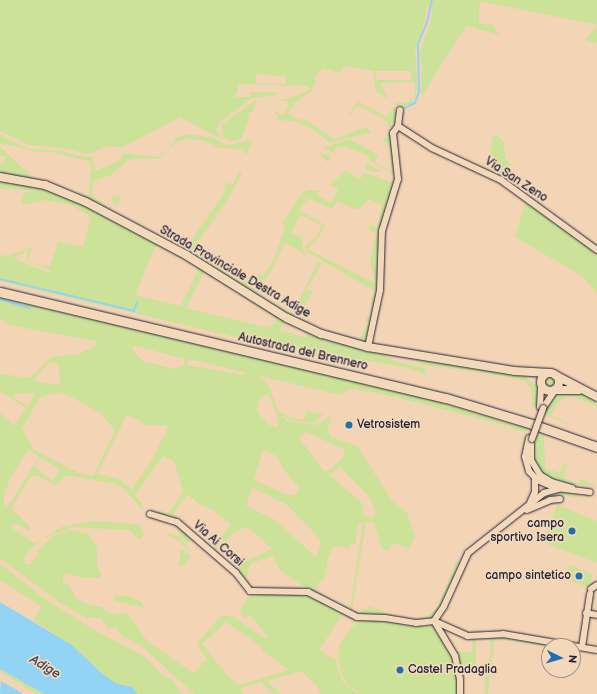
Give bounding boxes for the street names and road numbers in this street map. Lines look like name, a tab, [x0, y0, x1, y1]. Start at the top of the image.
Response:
street label: Via San Zeno	[482, 154, 550, 206]
street label: Strada Provinciale Destra Adige	[157, 223, 313, 321]
street label: Autostrada del Brennero	[237, 330, 369, 374]
street label: Via Ai Corsi	[190, 518, 246, 570]

